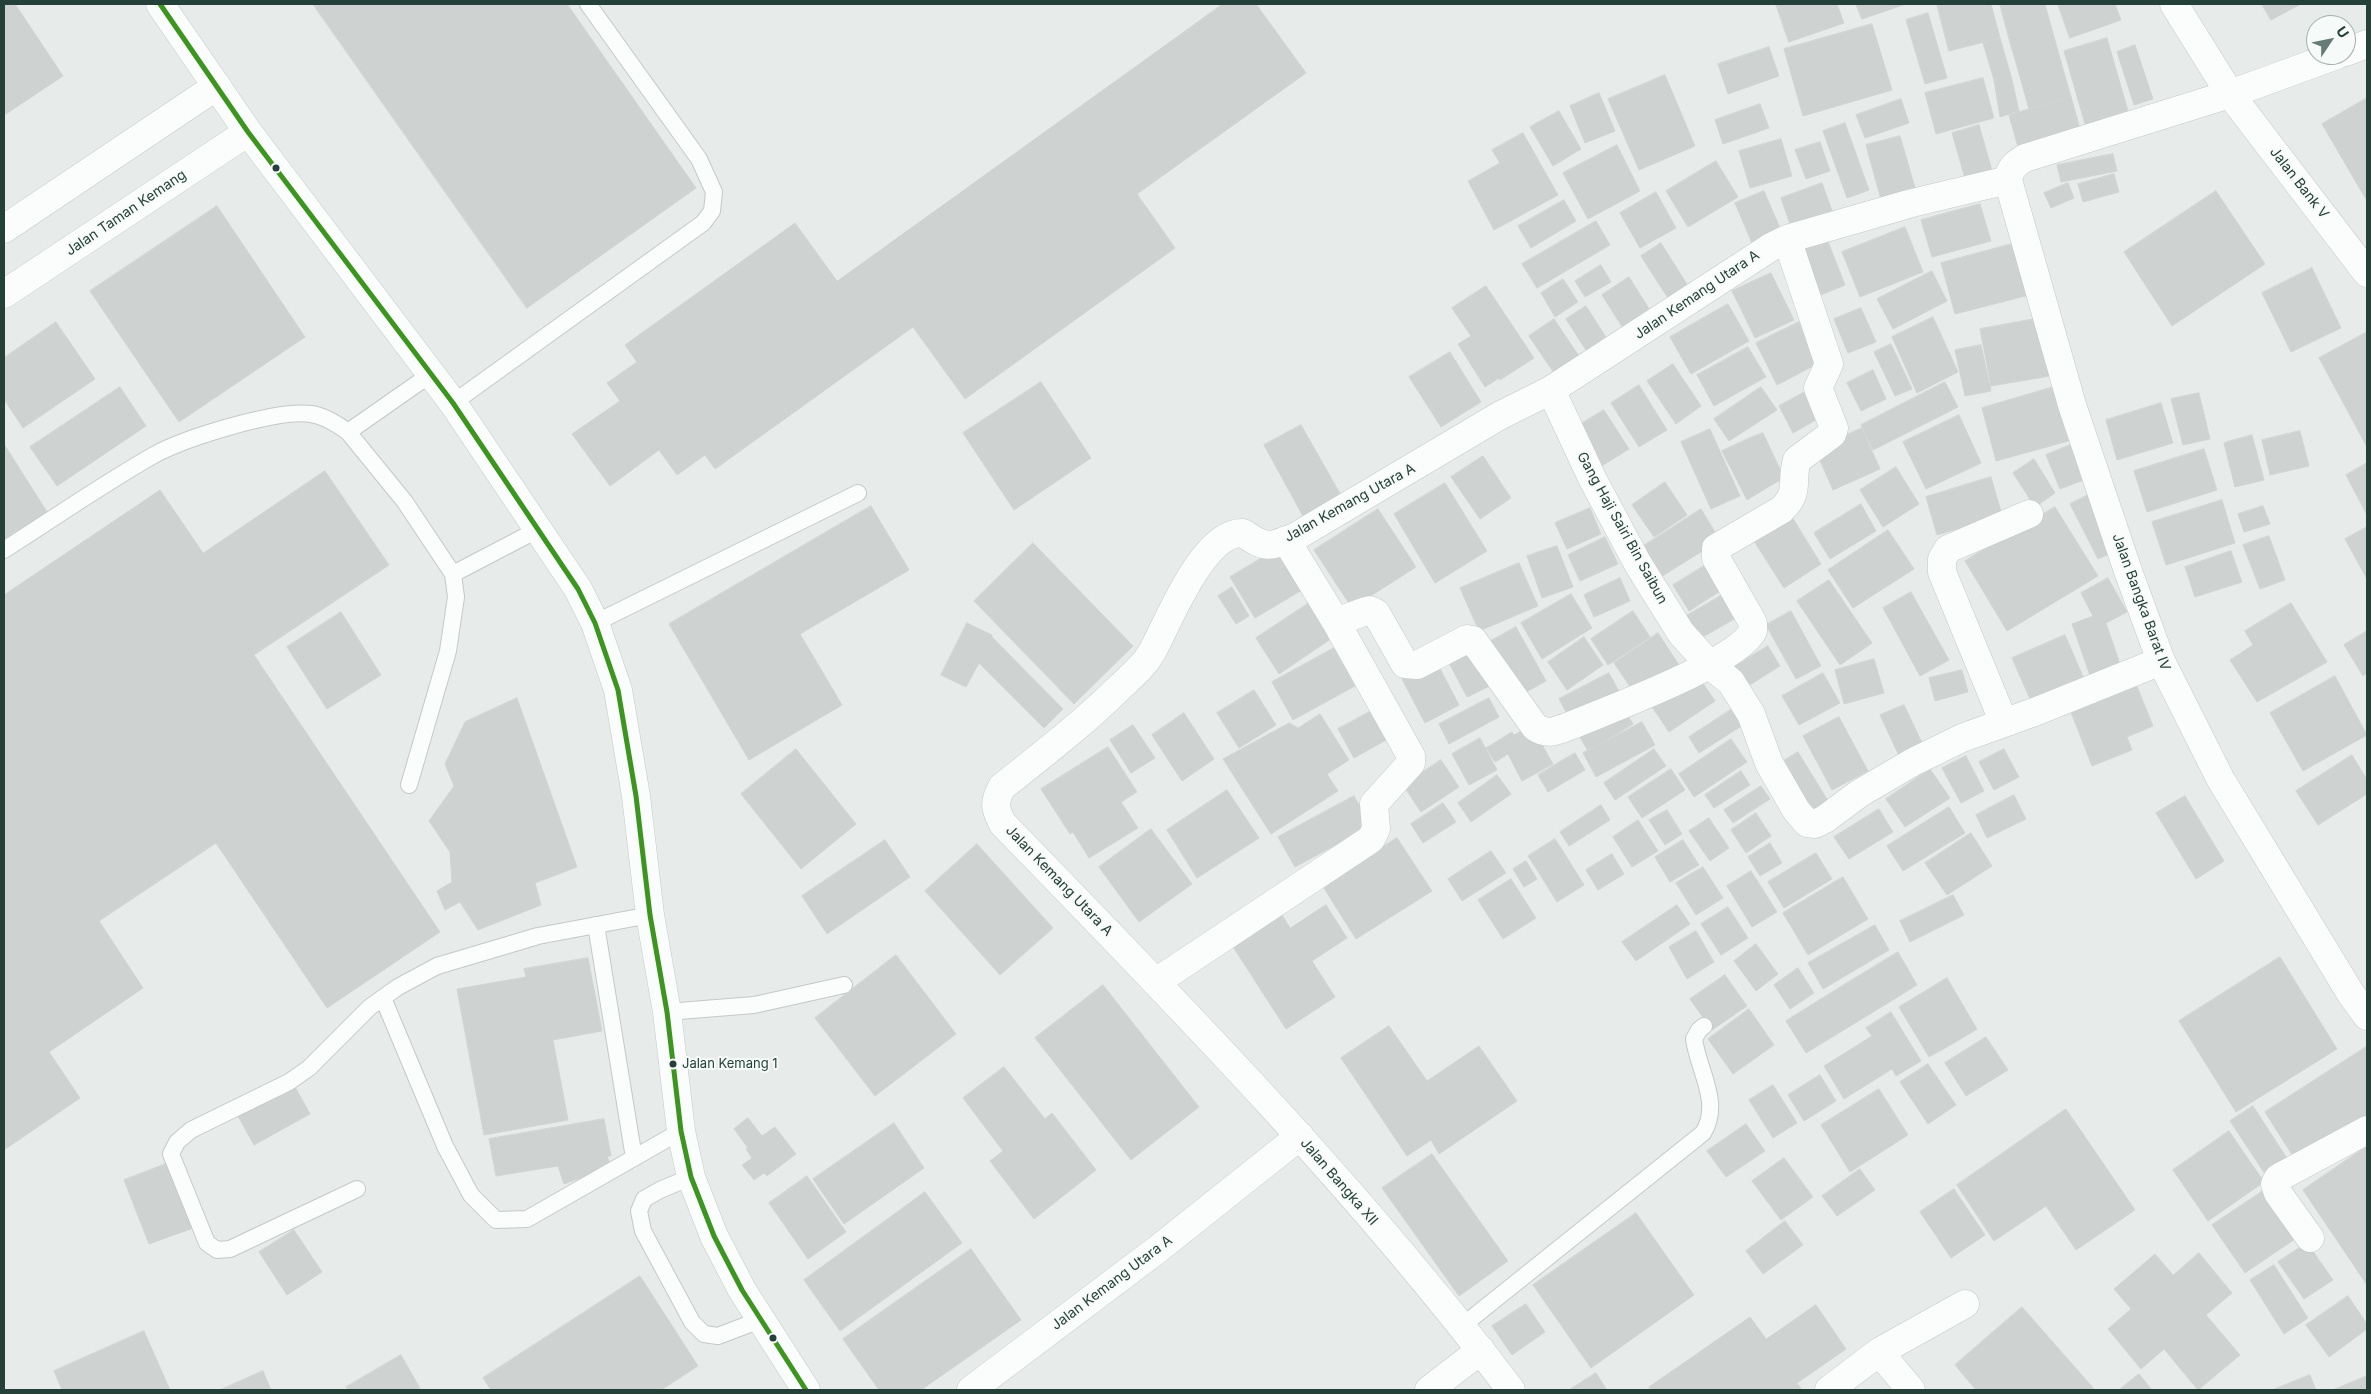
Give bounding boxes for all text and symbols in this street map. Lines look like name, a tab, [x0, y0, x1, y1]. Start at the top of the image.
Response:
north arrow	[2306, 15, 2356, 65]
text: U	[2333, 23, 2353, 41]
street label: Jalan Bank V	[2266, 144, 2332, 222]
unlabelled marker	[271, 163, 281, 173]
street label: Jalan Taman Kemang	[63, 166, 189, 260]
street label: Jalan Kemang Utara A	[1631, 247, 1763, 343]
street label: Gang Haji Sairi Bin Saibun	[1573, 449, 1671, 607]
street label: Jalan Kemang Utara A	[1282, 460, 1418, 546]
street label: Jalan Bangka Barat IV	[2108, 531, 2174, 673]
street label: Jalan Kemang Utara A	[1002, 822, 1116, 940]
place label: Jalan Kemang 1	[682, 1056, 778, 1072]
marker: Jalan Kemang 1	[668, 1059, 678, 1069]
street label: Jalan Bangka XII	[1297, 1135, 1381, 1229]
street label: Jalan Kemang Utara A	[1048, 1232, 1176, 1334]
unlabelled marker	[768, 1333, 778, 1343]

